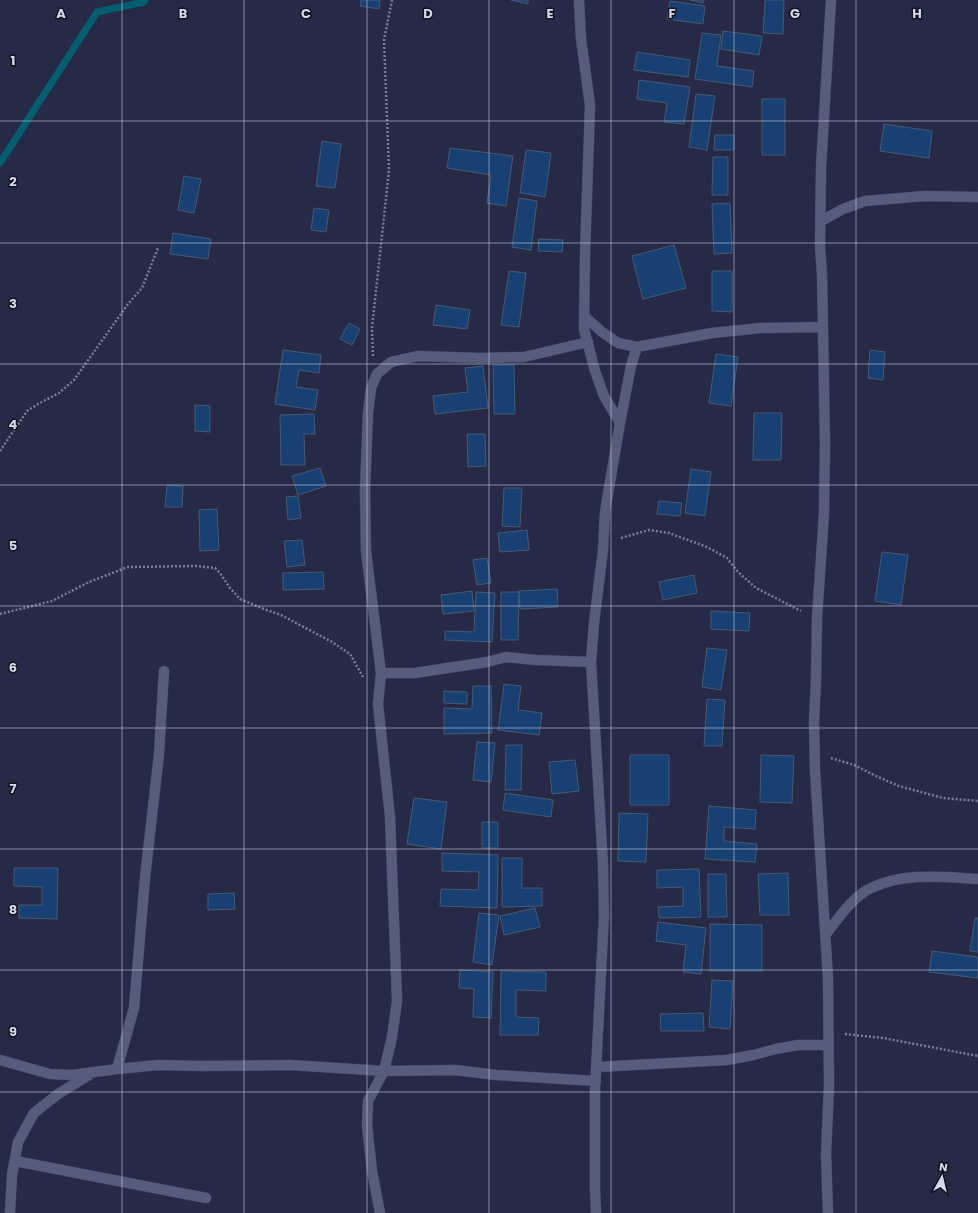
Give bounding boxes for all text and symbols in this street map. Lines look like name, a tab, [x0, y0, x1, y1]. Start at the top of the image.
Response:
text: A	[56, 4, 66, 23]
text: B	[179, 4, 188, 23]
text: C	[301, 4, 311, 23]
text: D	[423, 4, 433, 23]
text: E	[546, 4, 554, 23]
text: F	[668, 4, 676, 23]
text: G	[790, 4, 800, 23]
text: H	[912, 4, 922, 23]
text: 1	[11, 51, 15, 70]
text: 2	[9, 172, 17, 191]
text: 3	[9, 294, 17, 313]
text: 4	[9, 415, 18, 434]
text: 5	[9, 536, 17, 555]
text: 6	[9, 658, 17, 677]
text: 7	[10, 779, 17, 798]
text: 8	[9, 900, 17, 919]
text: 9	[9, 1022, 17, 1041]
north arrow	[922, 1157, 962, 1197]
text: N	[938, 1159, 949, 1176]

